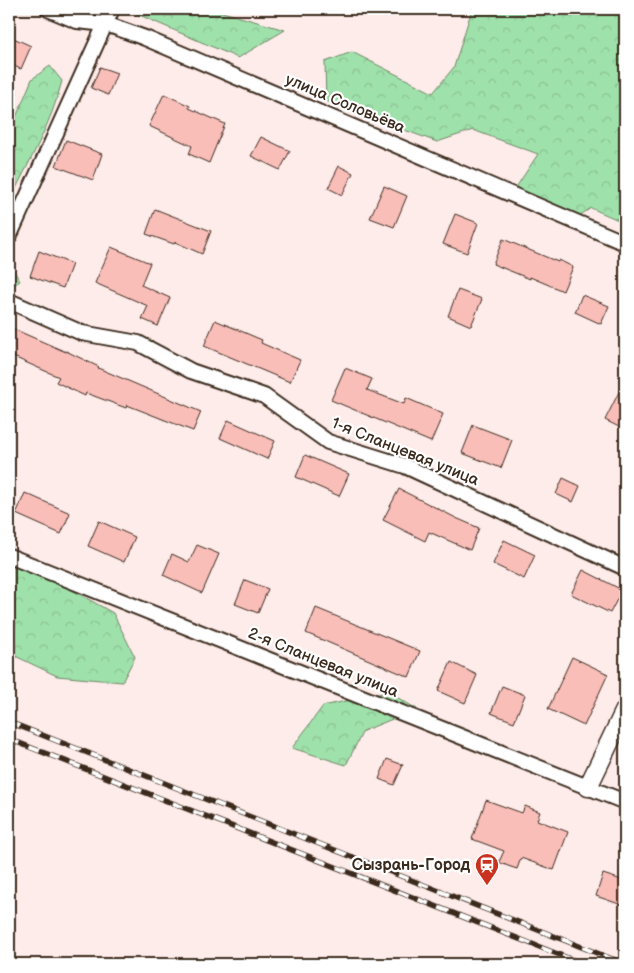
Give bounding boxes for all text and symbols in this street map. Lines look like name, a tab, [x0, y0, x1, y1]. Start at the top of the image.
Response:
street label: улица Соловьёва	[282, 70, 408, 138]
street label: 1-я Сланцевая улица	[329, 414, 482, 490]
street label: 2-я Сланцевая улица	[245, 624, 401, 702]
station icon: Сызрань-Город	[474, 852, 500, 886]
place label: Сызрань-Город	[352, 856, 470, 875]

